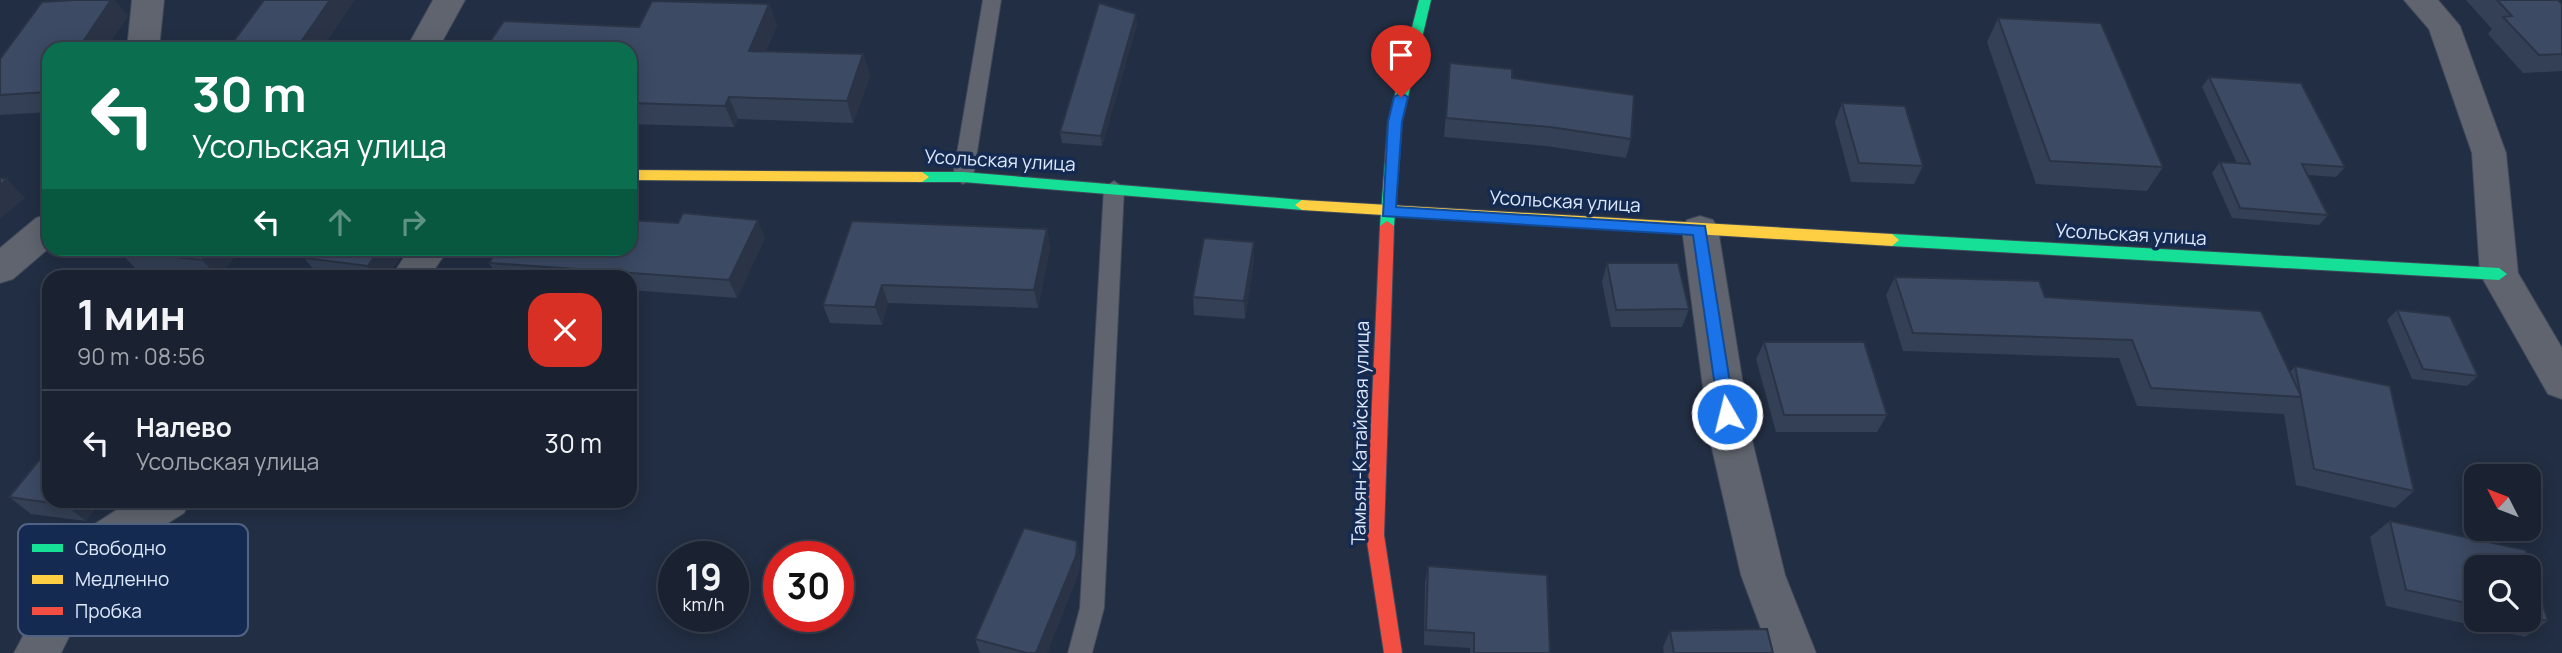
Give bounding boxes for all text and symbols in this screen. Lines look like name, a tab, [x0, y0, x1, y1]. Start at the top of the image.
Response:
pin	[1371, 25, 1431, 97]
icon: arrive	[1382, 36, 1420, 74]
text: 30 m	[192, 60, 307, 127]
icon: left	[77, 70, 168, 161]
text: Усольская улица	[192, 124, 447, 168]
street label: Усольская улица	[924, 143, 1076, 177]
street label: Усольская улица	[1489, 184, 1641, 218]
icon: left	[248, 203, 286, 241]
icon: ahead	[321, 203, 359, 241]
icon: right	[394, 203, 432, 241]
street label: Усольская улица	[2055, 217, 2207, 251]
text: 1 мин	[77, 285, 186, 343]
button: close	[528, 293, 602, 367]
street label: Тамьян-Катайская улица	[1345, 321, 1375, 545]
text: 90 m · 08:56	[77, 340, 206, 372]
position arrow	[1690, 377, 1764, 451]
text: Налево	[136, 409, 232, 445]
icon: left	[77, 424, 115, 462]
text: 30 m	[545, 425, 602, 461]
text: Усольская улица	[136, 445, 319, 477]
north arrow	[2464, 464, 2541, 541]
map controls	[2464, 464, 2541, 632]
legend	[18, 524, 248, 636]
text: Свободно	[75, 535, 166, 561]
speed limit sign: 30	[763, 541, 854, 632]
text: 19	[685, 553, 722, 601]
button: search	[2464, 555, 2541, 632]
text: Медленно	[75, 566, 169, 592]
text: km/h	[683, 592, 724, 616]
text: Пробка	[75, 598, 142, 624]

